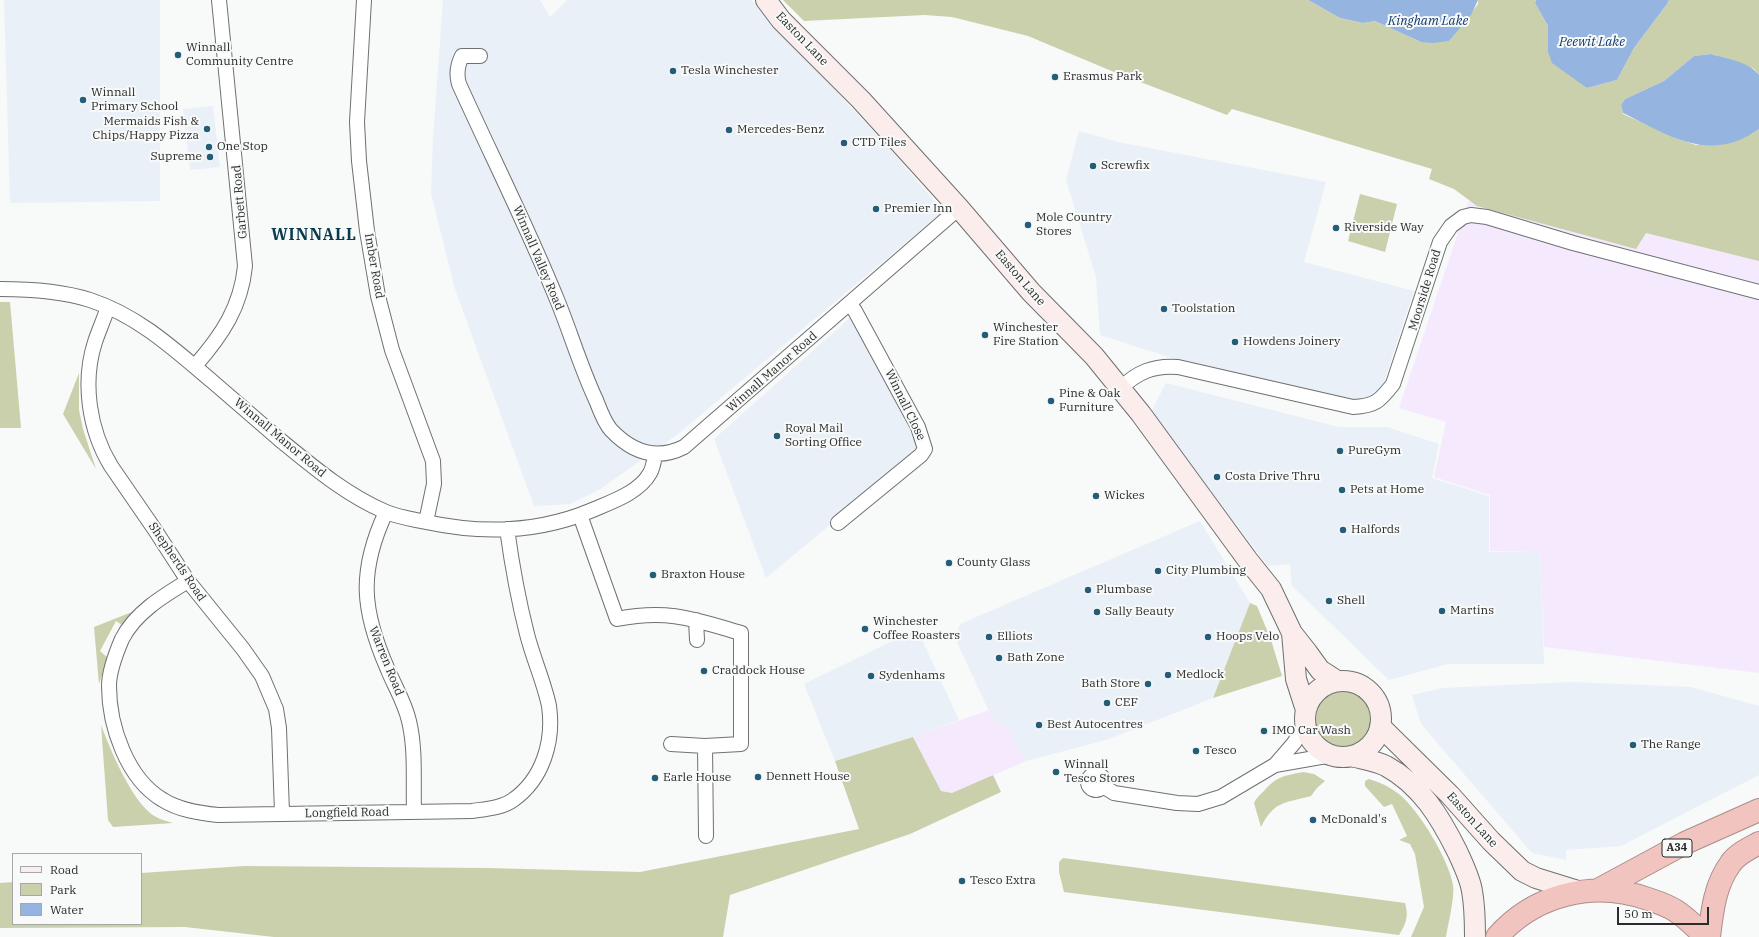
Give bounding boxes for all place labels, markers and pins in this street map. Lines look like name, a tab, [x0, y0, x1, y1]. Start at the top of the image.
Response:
place label: Winnall Community Centre	[186, 41, 293, 69]
marker: Winnall Community Centre	[173, 50, 183, 60]
place label: Tesla Winchester	[681, 64, 778, 78]
marker: Tesla Winchester	[668, 66, 678, 76]
place label: Erasmus Park	[1063, 70, 1142, 84]
marker: Erasmus Park	[1050, 72, 1060, 82]
place label: Winnall Primary School	[91, 86, 178, 114]
marker: Winnall Primary School	[78, 95, 88, 105]
place label: Mermaids Fish & Chips/Happy Pizza	[93, 115, 199, 143]
place label: Mercedes-Benz	[737, 123, 824, 137]
marker: Mermaids Fish & Chips/Happy Pizza	[202, 124, 212, 134]
marker: Mercedes-Benz	[724, 125, 734, 135]
place label: CTD Tiles	[852, 136, 906, 150]
marker: CTD Tiles	[839, 138, 849, 148]
place label: One Stop	[217, 140, 268, 154]
marker: One Stop	[204, 142, 214, 152]
place label: Supreme	[151, 150, 202, 164]
marker: Supreme	[205, 152, 215, 162]
place label: Screwfix	[1101, 159, 1150, 173]
marker: Screwfix	[1088, 161, 1098, 171]
place label: Premier Inn	[884, 202, 952, 216]
marker: Premier Inn	[871, 204, 881, 214]
place label: Mole Country Stores	[1036, 211, 1112, 239]
marker: Mole Country Stores	[1023, 220, 1033, 230]
place label: Riverside Way	[1344, 221, 1424, 235]
marker: Riverside Way	[1331, 223, 1341, 233]
place label: Toolstation	[1172, 302, 1235, 316]
marker: Toolstation	[1159, 304, 1169, 314]
place label: Winchester Fire Station	[993, 321, 1059, 349]
marker: Winchester Fire Station	[980, 330, 990, 340]
place label: Howdens Joinery	[1243, 335, 1341, 349]
marker: Howdens Joinery	[1230, 337, 1240, 347]
place label: Pine & Oak Furniture	[1059, 387, 1121, 415]
marker: Pine & Oak Furniture	[1046, 396, 1056, 406]
place label: Royal Mail Sorting Office	[785, 422, 862, 450]
marker: Royal Mail Sorting Office	[772, 431, 782, 441]
place label: PureGym	[1348, 444, 1401, 458]
marker: PureGym	[1335, 446, 1345, 456]
place label: Costa Drive Thru	[1225, 470, 1320, 484]
marker: Costa Drive Thru	[1212, 472, 1222, 482]
place label: Pets at Home	[1350, 483, 1424, 497]
marker: Pets at Home	[1337, 485, 1347, 495]
place label: Wickes	[1104, 489, 1145, 503]
marker: Wickes	[1091, 491, 1101, 501]
place label: Halfords	[1351, 523, 1400, 537]
marker: Halfords	[1338, 525, 1348, 535]
place label: County Glass	[957, 556, 1030, 570]
marker: County Glass	[944, 558, 954, 568]
place label: City Plumbing	[1166, 564, 1246, 578]
marker: City Plumbing	[1153, 566, 1163, 576]
place label: Braxton House	[661, 568, 745, 582]
marker: Braxton House	[648, 570, 658, 580]
place label: Plumbase	[1096, 583, 1152, 597]
marker: Plumbase	[1083, 585, 1093, 595]
place label: Shell	[1337, 594, 1365, 608]
marker: Shell	[1324, 596, 1334, 606]
place label: Martins	[1450, 604, 1494, 618]
place label: Sally Beauty	[1105, 605, 1174, 619]
marker: Martins	[1437, 606, 1447, 616]
marker: Sally Beauty	[1092, 607, 1102, 617]
place label: Winchester Coffee Roasters	[873, 615, 960, 643]
marker: Winchester Coffee Roasters	[860, 624, 870, 634]
place label: Elliots	[997, 630, 1033, 644]
place label: Hoops Velo	[1216, 630, 1279, 644]
marker: Elliots	[984, 632, 994, 642]
marker: Hoops Velo	[1203, 632, 1213, 642]
place label: Bath Zone	[1007, 651, 1064, 665]
marker: Bath Zone	[994, 653, 1004, 663]
place label: Craddock House	[712, 664, 805, 678]
marker: Craddock House	[699, 666, 709, 676]
place label: Medlock	[1176, 668, 1224, 682]
place label: Sydenhams	[879, 669, 945, 683]
marker: Medlock	[1163, 670, 1173, 680]
marker: Sydenhams	[866, 671, 876, 681]
place label: Bath Store	[1081, 677, 1140, 691]
marker: Bath Store	[1143, 679, 1153, 689]
place label: CEF	[1115, 696, 1138, 710]
marker: CEF	[1102, 698, 1112, 708]
place label: Best Autocentres	[1047, 718, 1143, 732]
marker: Best Autocentres	[1034, 720, 1044, 730]
place label: IMO Car Wash	[1272, 724, 1351, 738]
marker: IMO Car Wash	[1259, 726, 1269, 736]
place label: The Range	[1641, 738, 1701, 752]
marker: The Range	[1628, 740, 1638, 750]
place label: Tesco	[1204, 744, 1236, 758]
marker: Tesco	[1191, 746, 1201, 756]
place label: Winnall Tesco Stores	[1064, 758, 1135, 786]
marker: Winnall Tesco Stores	[1051, 767, 1061, 777]
place label: Dennett House	[766, 770, 850, 784]
place label: Earle House	[663, 771, 731, 785]
marker: Dennett House	[753, 772, 763, 782]
marker: Earle House	[650, 773, 660, 783]
place label: McDonald's	[1321, 813, 1387, 827]
marker: McDonald's	[1308, 815, 1318, 825]
place label: Tesco Extra	[970, 874, 1036, 888]
marker: Tesco Extra	[957, 876, 967, 886]

